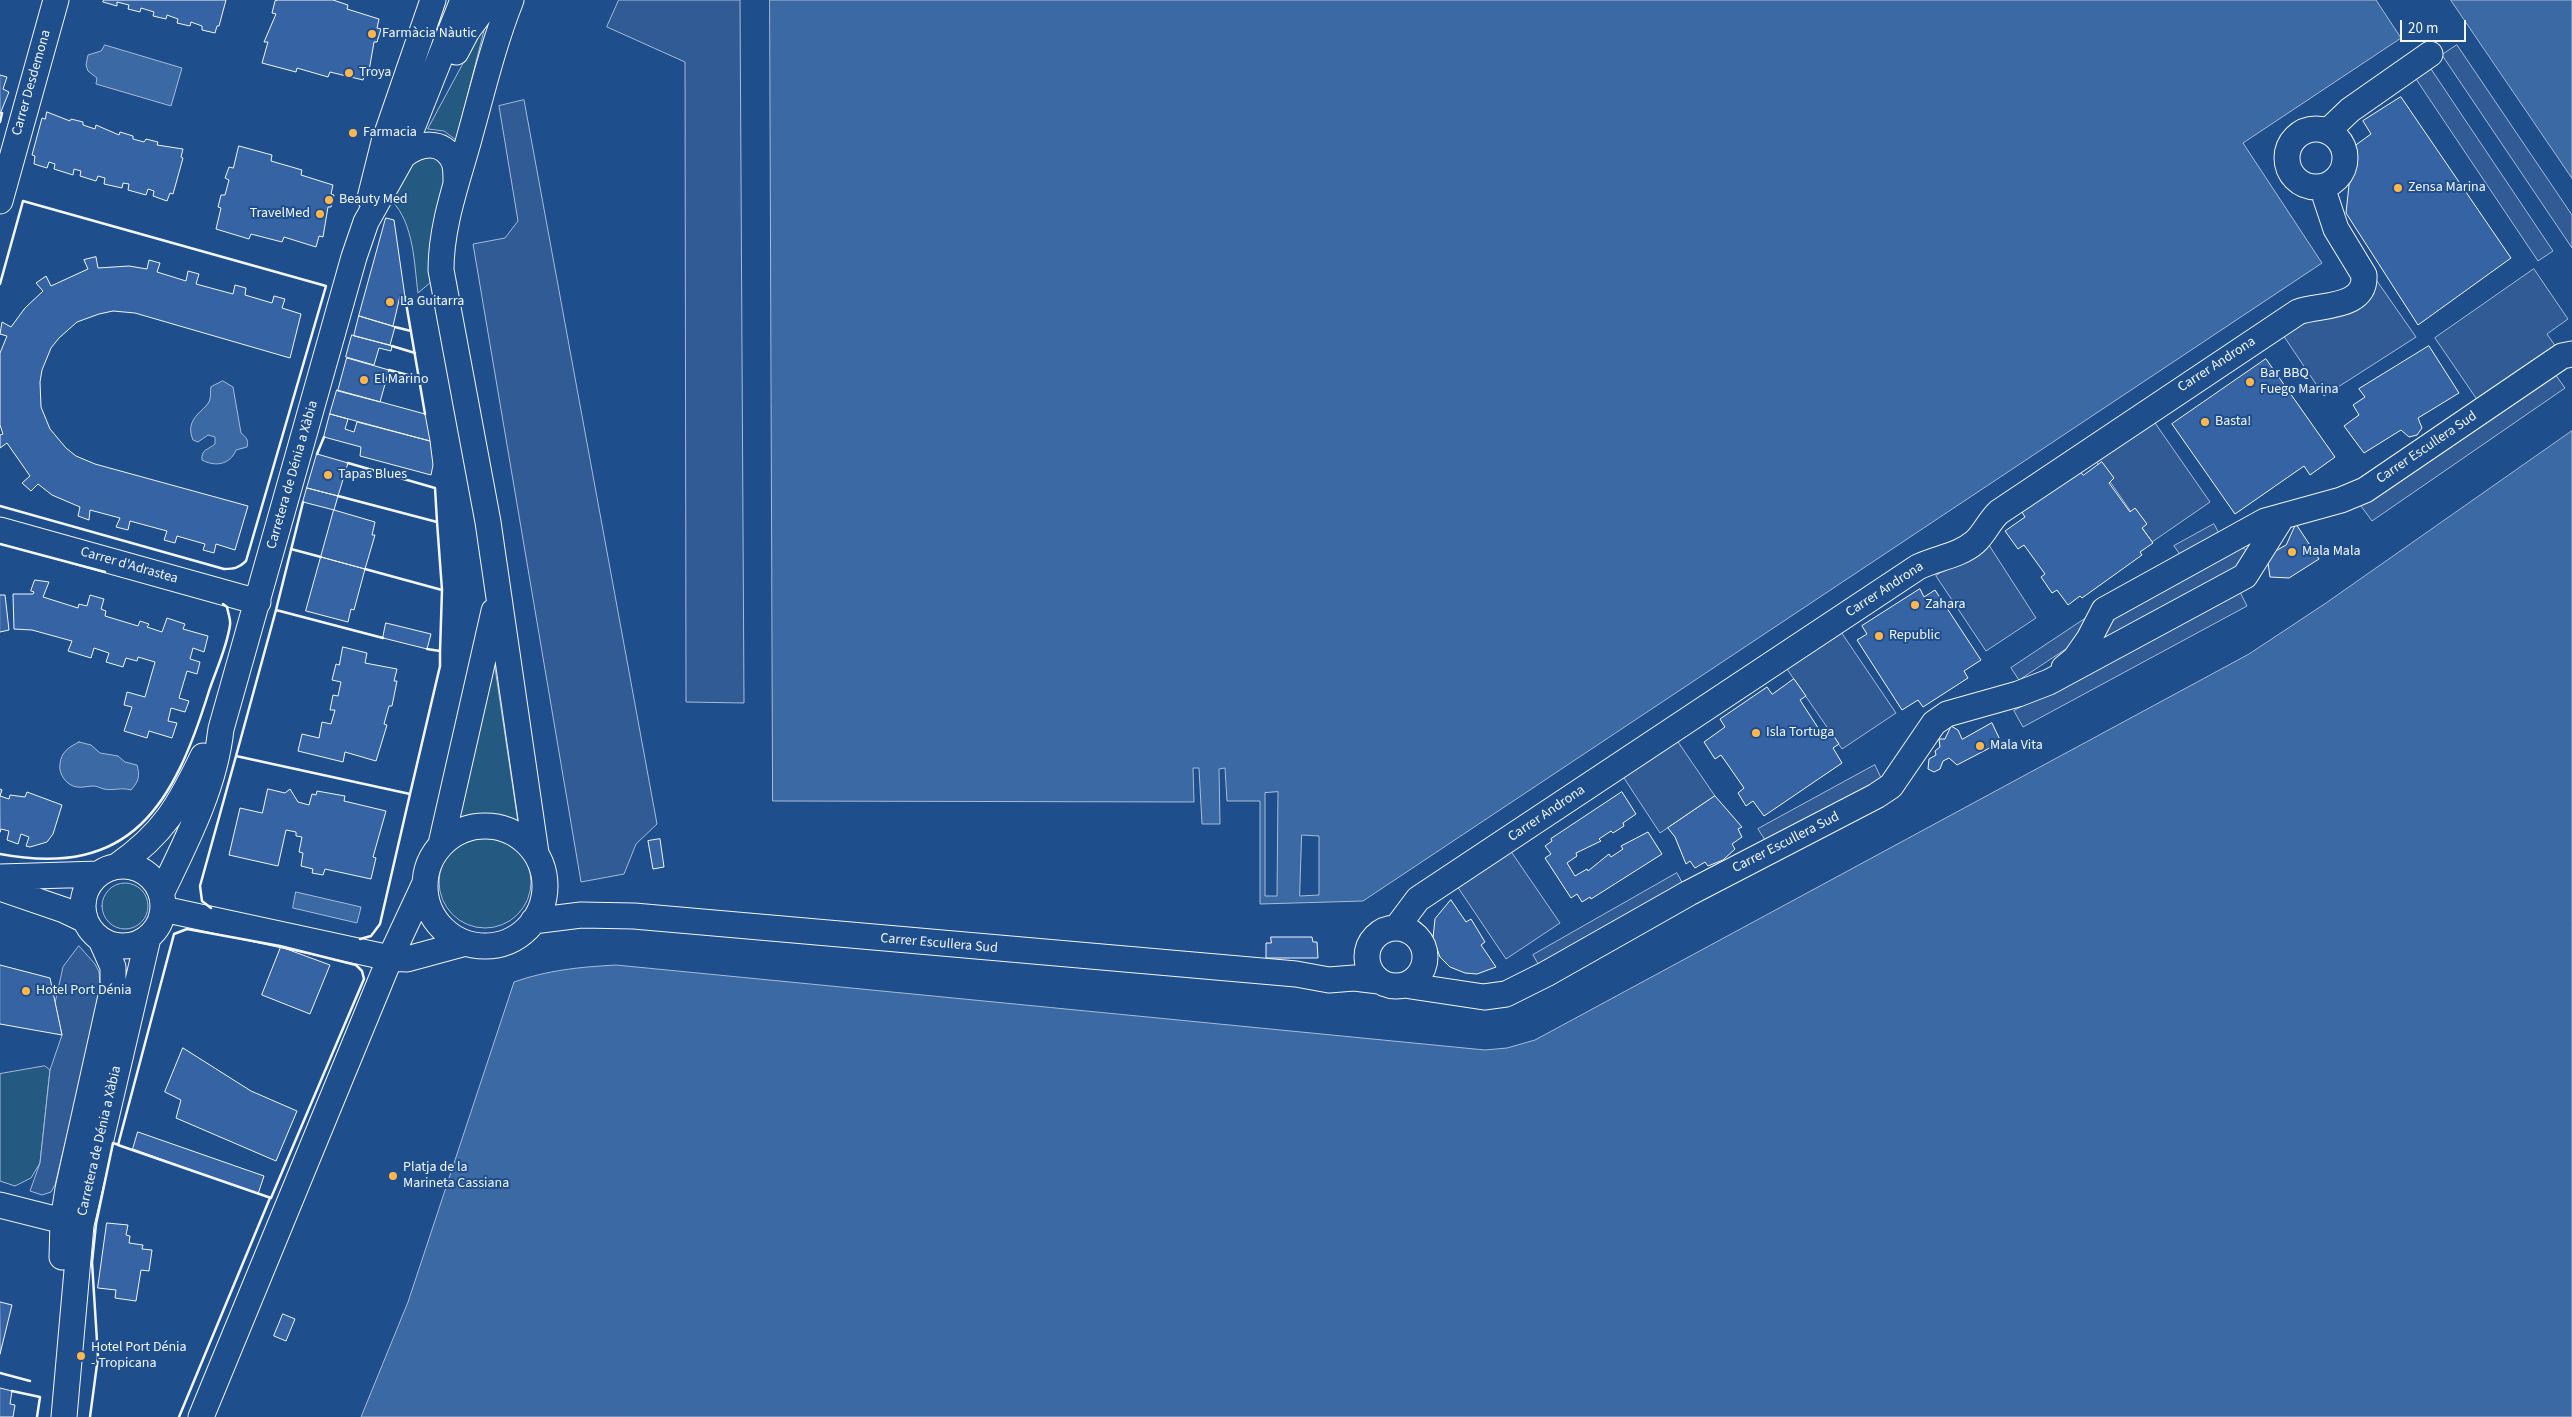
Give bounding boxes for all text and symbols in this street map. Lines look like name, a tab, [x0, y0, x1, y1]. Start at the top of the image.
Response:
scale bar	[2402, 10, 2468, 42]
text: 20 m	[2408, 18, 2438, 39]
place label: Farmàcia Nàutic	[382, 26, 477, 42]
street label: Carrer Desdemona	[9, 28, 55, 138]
marker: Farmàcia Nàutic	[366, 28, 378, 40]
place label: Troya	[359, 65, 391, 81]
marker: Troya	[343, 67, 355, 79]
place label: Farmacia	[363, 125, 417, 141]
marker: Farmacia	[347, 127, 359, 139]
place label: Zensa Marina	[2408, 180, 2486, 196]
marker: Zensa Marina	[2392, 182, 2404, 194]
place label: Beauty Med	[339, 192, 408, 208]
marker: Beauty Med	[323, 194, 335, 206]
place label: TravelMed	[250, 206, 310, 222]
marker: TravelMed	[314, 208, 326, 220]
place label: La Guitarra	[400, 294, 464, 310]
marker: La Guitarra	[384, 296, 396, 308]
street label: Carrer Androna	[2175, 334, 2259, 396]
place label: Bar BBQ Fuego Marina	[2260, 366, 2339, 398]
place label: El Marino	[374, 372, 429, 388]
marker: El Marino	[358, 374, 370, 386]
marker: Bar BBQ Fuego Marina	[2244, 376, 2256, 388]
street label: Carretera de Dénia a Xàbia	[264, 399, 322, 551]
street label: Carrer Escullera Sud	[2373, 408, 2481, 488]
place label: Basta!	[2215, 414, 2251, 430]
marker: Basta!	[2199, 416, 2211, 428]
place label: Tapas Blues	[338, 467, 407, 483]
marker: Tapas Blues	[322, 469, 334, 481]
street label: Carrer d'Adrastea	[78, 544, 180, 588]
place label: Mala Mala	[2302, 544, 2361, 560]
marker: Mala Mala	[2286, 546, 2298, 558]
street label: Carrer Androna	[1843, 559, 1927, 621]
place label: Zahara	[1925, 597, 1966, 613]
marker: Zahara	[1909, 599, 1921, 611]
place label: Republic	[1889, 628, 1940, 644]
marker: Republic	[1873, 630, 1885, 642]
place label: Isla Tortuga	[1766, 725, 1834, 741]
marker: Isla Tortuga	[1750, 727, 1762, 739]
place label: Mala Vita	[1990, 738, 2043, 754]
marker: Mala Vita	[1974, 740, 1986, 752]
street label: Carrer Androna	[1505, 782, 1589, 846]
street label: Carrer Escullera Sud	[1730, 809, 1842, 877]
street label: Carrer Escullera Sud	[880, 930, 998, 958]
place label: Hotel Port Dénia	[36, 983, 132, 999]
marker: Hotel Port Dénia	[20, 985, 32, 997]
street label: Carretera de Dénia a Xàbia	[75, 1064, 125, 1218]
place label: Platja de la Marineta Cassiana	[403, 1160, 509, 1192]
marker: Platja de la Marineta Cassiana	[387, 1170, 399, 1182]
place label: Hotel Port Dénia - Tropicana	[91, 1340, 187, 1372]
marker: Hotel Port Dénia - Tropicana	[75, 1350, 87, 1362]

